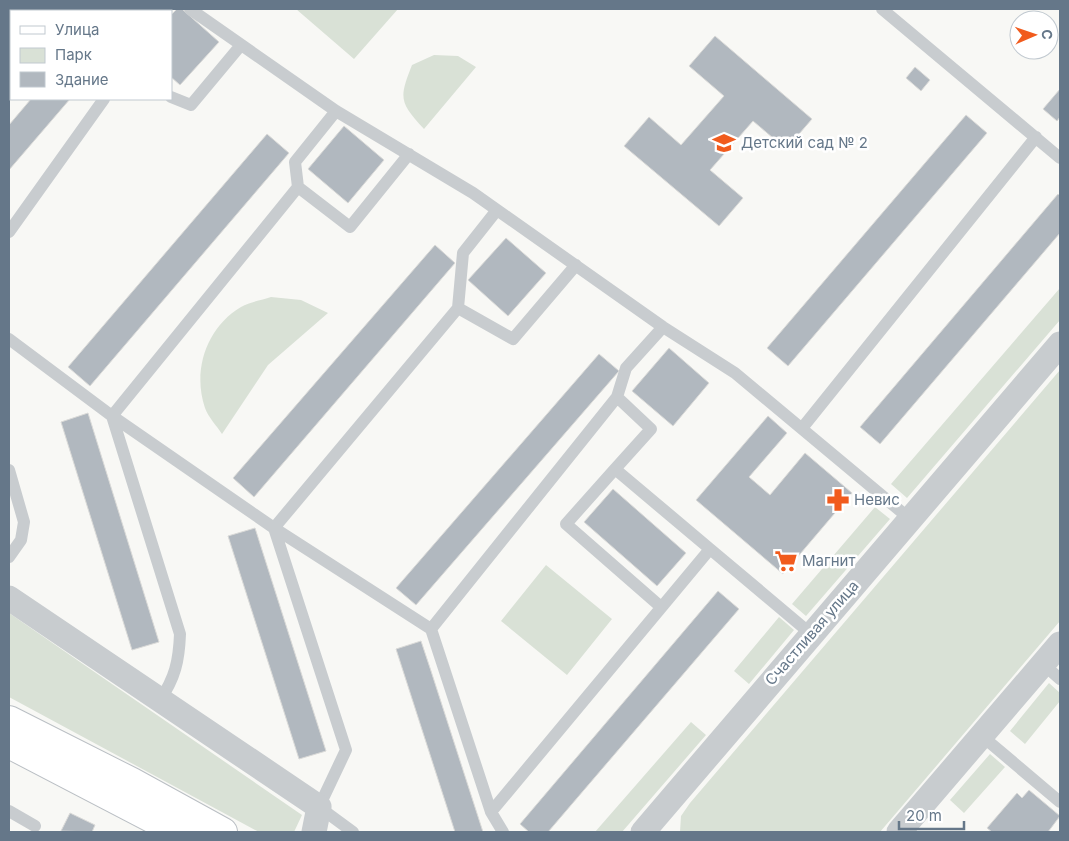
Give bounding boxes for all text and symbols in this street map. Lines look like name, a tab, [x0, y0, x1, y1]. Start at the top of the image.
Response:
legend	[10, 10, 172, 100]
north arrow	[1009, 10, 1059, 60]
text: Улица	[55, 20, 99, 39]
text: С	[1039, 29, 1056, 40]
text: Парк	[55, 45, 92, 64]
text: Здание	[55, 70, 109, 89]
school or university icon: Детский сад № 2	[711, 130, 737, 156]
place label: Детский сад № 2	[741, 133, 868, 152]
pharmacy icon: Невис	[825, 487, 851, 513]
place label: Невис	[854, 490, 900, 509]
supermarket icon: Магнит	[773, 548, 799, 574]
place label: Магнит	[802, 551, 855, 570]
street label: Счастливая улица	[761, 576, 862, 689]
scale bar	[899, 798, 964, 830]
text: 20 m	[906, 806, 942, 825]

